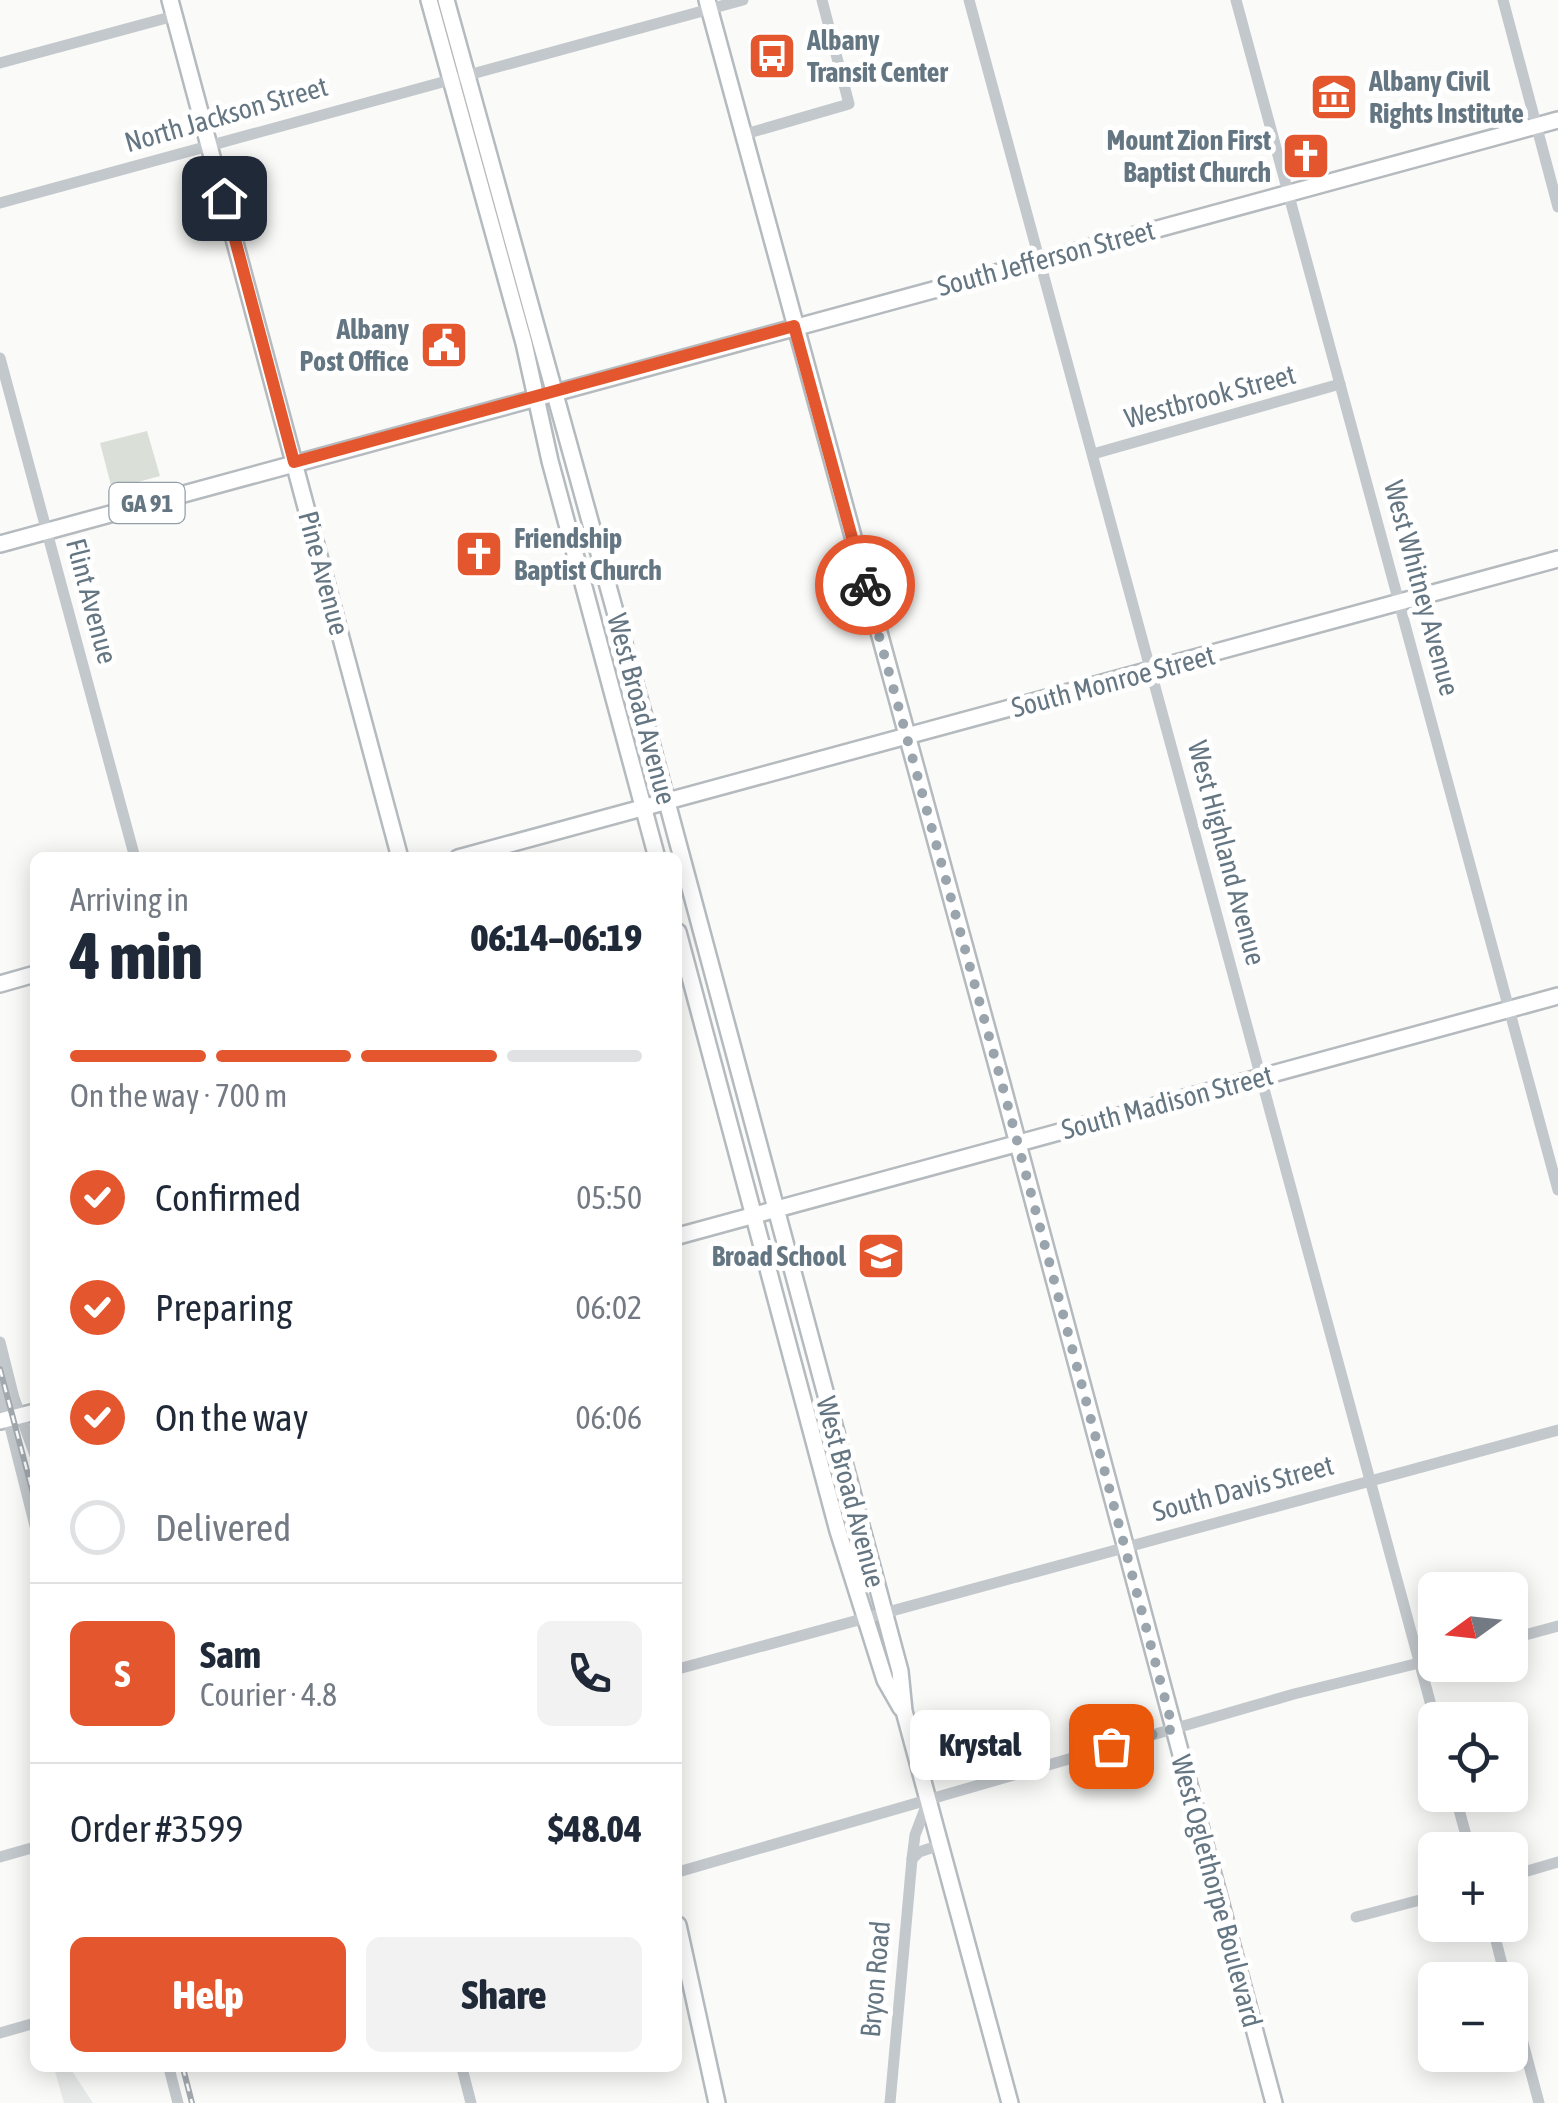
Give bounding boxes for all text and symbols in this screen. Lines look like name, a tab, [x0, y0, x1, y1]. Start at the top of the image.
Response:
place label: Albany Transit Center	[806, 24, 949, 88]
bus stop icon: Albany Transit Center	[746, 30, 798, 82]
place label: Albany Civil Rights Institute	[1368, 65, 1524, 129]
street label: North Jackson Street	[121, 70, 331, 158]
museum icon: Albany Civil Rights Institute	[1308, 71, 1360, 123]
place label: Mount Zion First Baptist Church	[1107, 124, 1271, 188]
church icon: Mount Zion First Baptist Church	[1280, 130, 1332, 182]
pin	[182, 156, 267, 241]
icon: home	[197, 171, 252, 226]
street label: South Jefferson Street	[934, 214, 1158, 302]
place label: Albany Post Office	[300, 313, 409, 377]
public building icon: Albany Post Office	[418, 319, 470, 371]
street label: Westbrook Street	[1121, 358, 1299, 434]
street label: West Whitney Avenue	[1378, 477, 1466, 699]
road number: GA 91	[110, 483, 184, 523]
street label: Pine Avenue	[292, 507, 356, 639]
place label: Friendship Baptist Church	[514, 522, 662, 586]
church icon: Friendship Baptist Church	[453, 528, 505, 580]
street label: Flint Avenue	[60, 535, 124, 667]
courier	[815, 535, 915, 635]
icon: bike	[838, 558, 893, 613]
street label: West Broad Avenue	[601, 610, 683, 808]
street label: South Monroe Street	[1008, 639, 1218, 723]
street label: West Highland Avenue	[1182, 737, 1272, 969]
text: Arriving in	[70, 881, 189, 918]
text: 06:14–06:19	[470, 916, 642, 959]
text: 4 min	[70, 918, 203, 993]
street label: South Madison Street	[1058, 1058, 1276, 1146]
text: On the way · 700 m	[70, 1077, 287, 1114]
icon: check	[70, 1170, 125, 1225]
text: Confirmed	[155, 1176, 301, 1219]
text: 05:50	[576, 1179, 642, 1216]
school or university icon: Broad School	[855, 1230, 907, 1282]
place label: Broad School	[712, 1240, 847, 1272]
icon: check	[70, 1280, 125, 1335]
text: Preparing	[155, 1286, 293, 1329]
text: 06:02	[576, 1289, 642, 1326]
icon: check	[70, 1390, 125, 1445]
street label: West Broad Avenue	[810, 1393, 892, 1591]
text: On the way	[155, 1396, 308, 1439]
text: 06:06	[576, 1399, 642, 1436]
street label: South Davis Street	[1149, 1449, 1337, 1527]
text: Delivered	[155, 1506, 291, 1549]
north arrow	[1418, 1572, 1528, 1682]
map controls	[1418, 1572, 1528, 2072]
button: phone	[537, 1621, 642, 1726]
text: Sam	[200, 1633, 261, 1676]
text: S	[115, 1652, 130, 1695]
text: Courier · 4.8	[200, 1676, 337, 1713]
button: locate	[1418, 1702, 1528, 1812]
pin	[1069, 1704, 1154, 1789]
callout: Krystal	[911, 1711, 1051, 1781]
icon: bag	[1084, 1719, 1139, 1774]
text: Krystal	[939, 1726, 1021, 1763]
street label: West Oglethorpe Boulevard	[1165, 1751, 1269, 2031]
text: Order #3599	[70, 1807, 243, 1850]
text: $48.04	[548, 1807, 642, 1850]
button: +	[1418, 1832, 1528, 1942]
street label: Bryon Road	[854, 1919, 896, 2039]
button: Help	[70, 1937, 346, 2052]
button: Share	[366, 1937, 642, 2052]
button: −	[1418, 1962, 1528, 2072]

